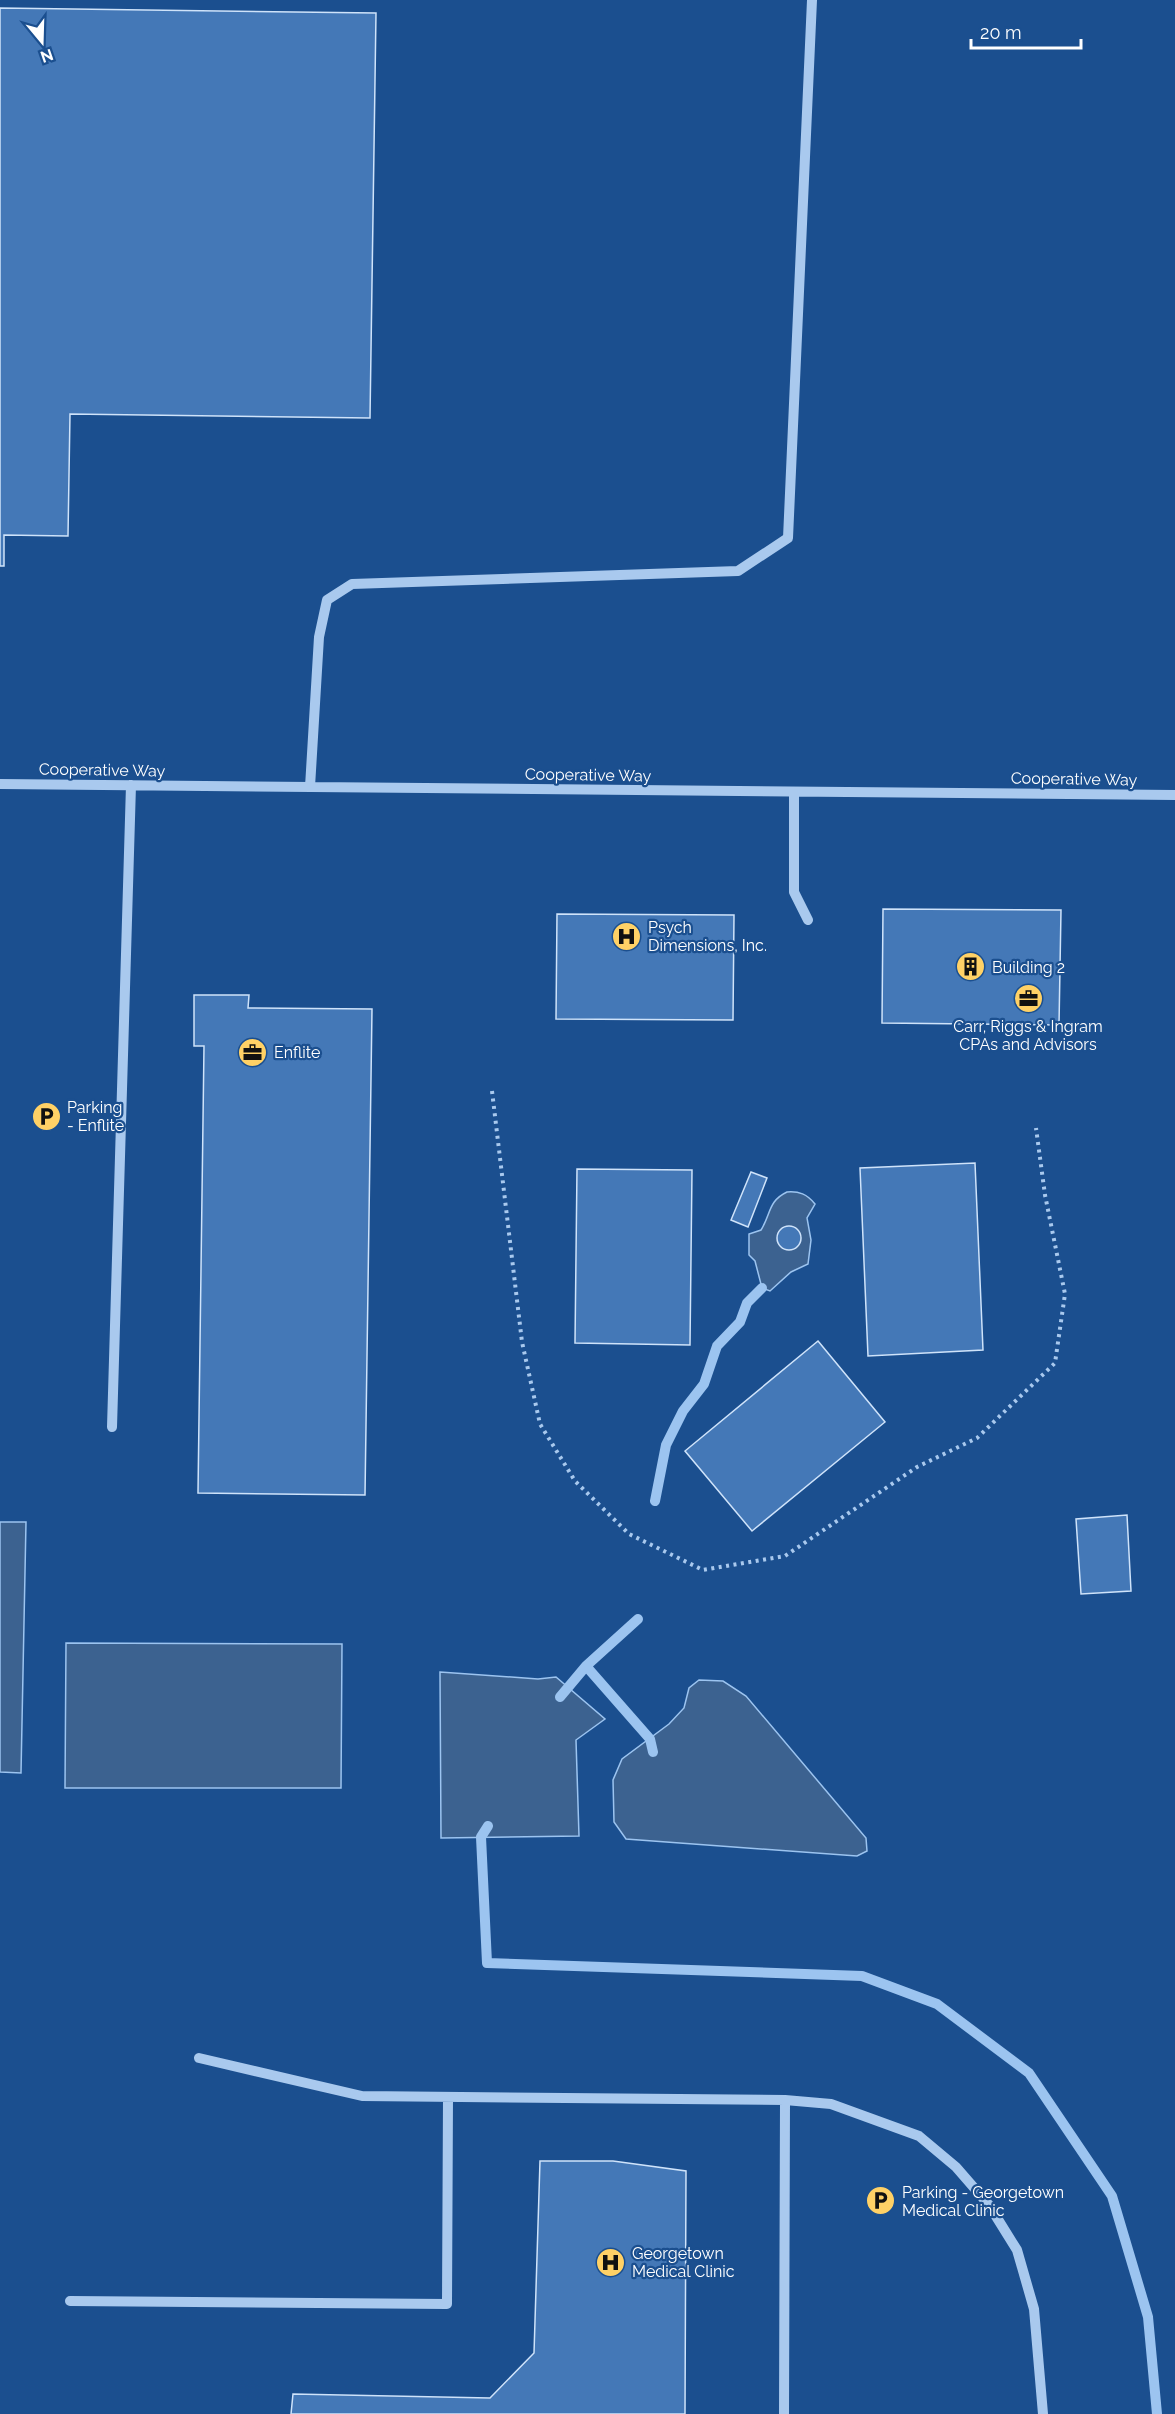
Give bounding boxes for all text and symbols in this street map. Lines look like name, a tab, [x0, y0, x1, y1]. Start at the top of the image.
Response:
north arrow	[12, 12, 72, 72]
scale bar	[971, 12, 1080, 50]
text: 20 m	[980, 22, 1022, 43]
text: N	[38, 45, 56, 67]
street label: Cooperative Way	[39, 759, 166, 781]
street label: Cooperative Way	[525, 764, 652, 786]
street label: Cooperative Way	[1011, 768, 1138, 790]
place label: Psych Dimensions, Inc.	[648, 918, 767, 955]
hospital icon: Psych Dimensions, Inc.	[611, 920, 643, 952]
building icon: Building 2	[955, 951, 987, 983]
place label: Building 2	[992, 958, 1065, 977]
office icon: Carr, Riggs & Ingram CPAs and Advisors	[1012, 982, 1044, 1014]
place label: Carr, Riggs & Ingram CPAs and Advisors	[953, 1017, 1103, 1054]
office icon: Enflite	[237, 1036, 269, 1068]
place label: Enflite	[274, 1043, 320, 1062]
place label: Parking - Enflite	[67, 1098, 124, 1135]
parking icon: Parking - Enflite	[30, 1100, 62, 1132]
place label: Parking - Georgetown Medical Clinic	[902, 2183, 1064, 2220]
parking icon: Parking - Georgetown Medical Clinic	[865, 2185, 897, 2217]
place label: Georgetown Medical Clinic	[632, 2244, 735, 2281]
hospital icon: Georgetown Medical Clinic	[595, 2246, 627, 2278]

